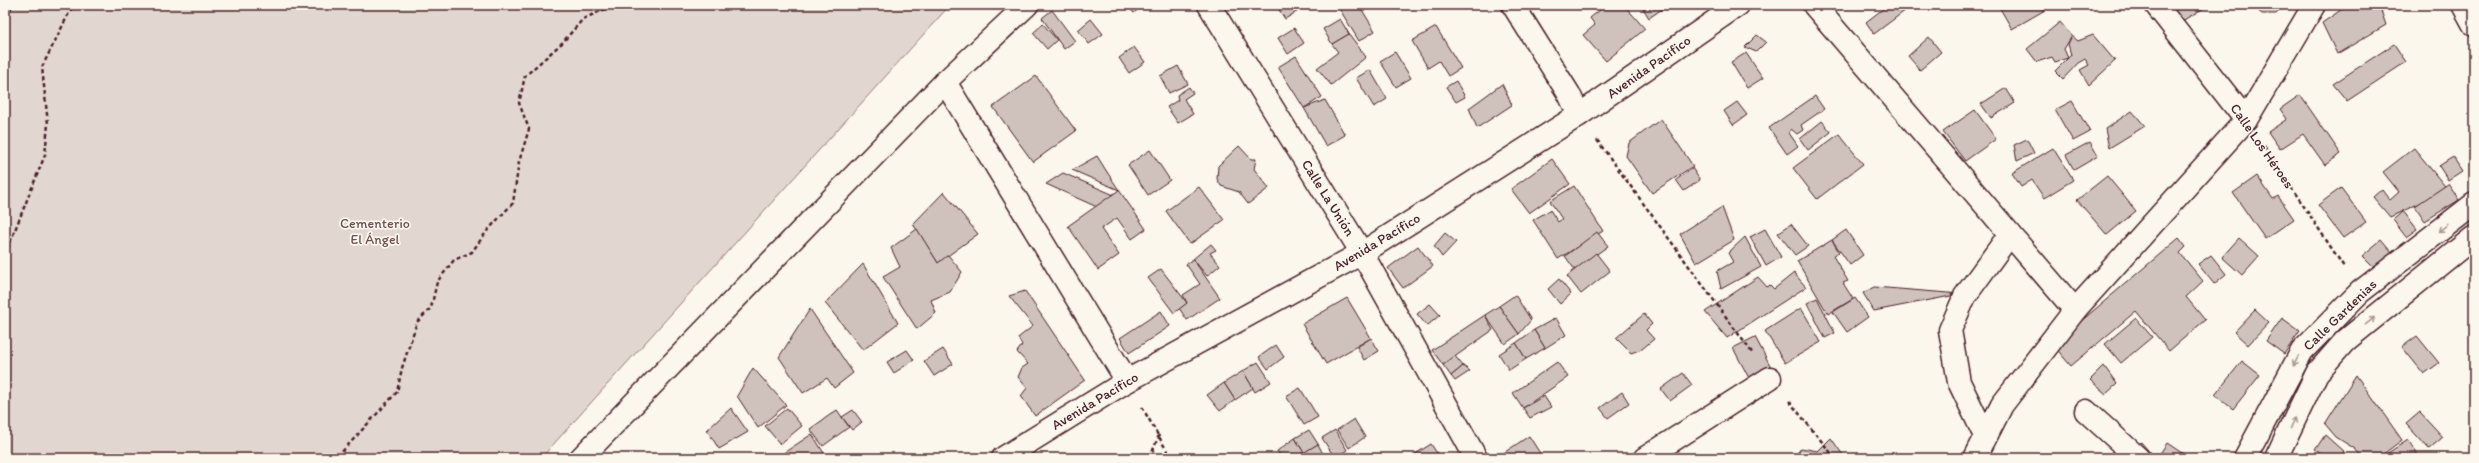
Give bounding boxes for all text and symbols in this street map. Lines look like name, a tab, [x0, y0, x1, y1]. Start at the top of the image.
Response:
street label: Avenida Pacífico	[1604, 32, 1694, 102]
street label: Calle Los Héroes	[2226, 100, 2298, 192]
street label: Calle La Unión	[1298, 157, 1359, 240]
street label: Avenida Pacífico	[1330, 209, 1424, 275]
park label: Cementerio El Ángel	[340, 215, 410, 248]
one-way arrow	[2438, 223, 2449, 232]
street label: Calle Gardenias	[2300, 276, 2380, 354]
one-way arrow	[2364, 316, 2375, 325]
one-way arrow	[2292, 355, 2299, 367]
street label: Avenida Pacífico	[1048, 368, 1142, 434]
one-way arrow	[2290, 417, 2297, 429]

